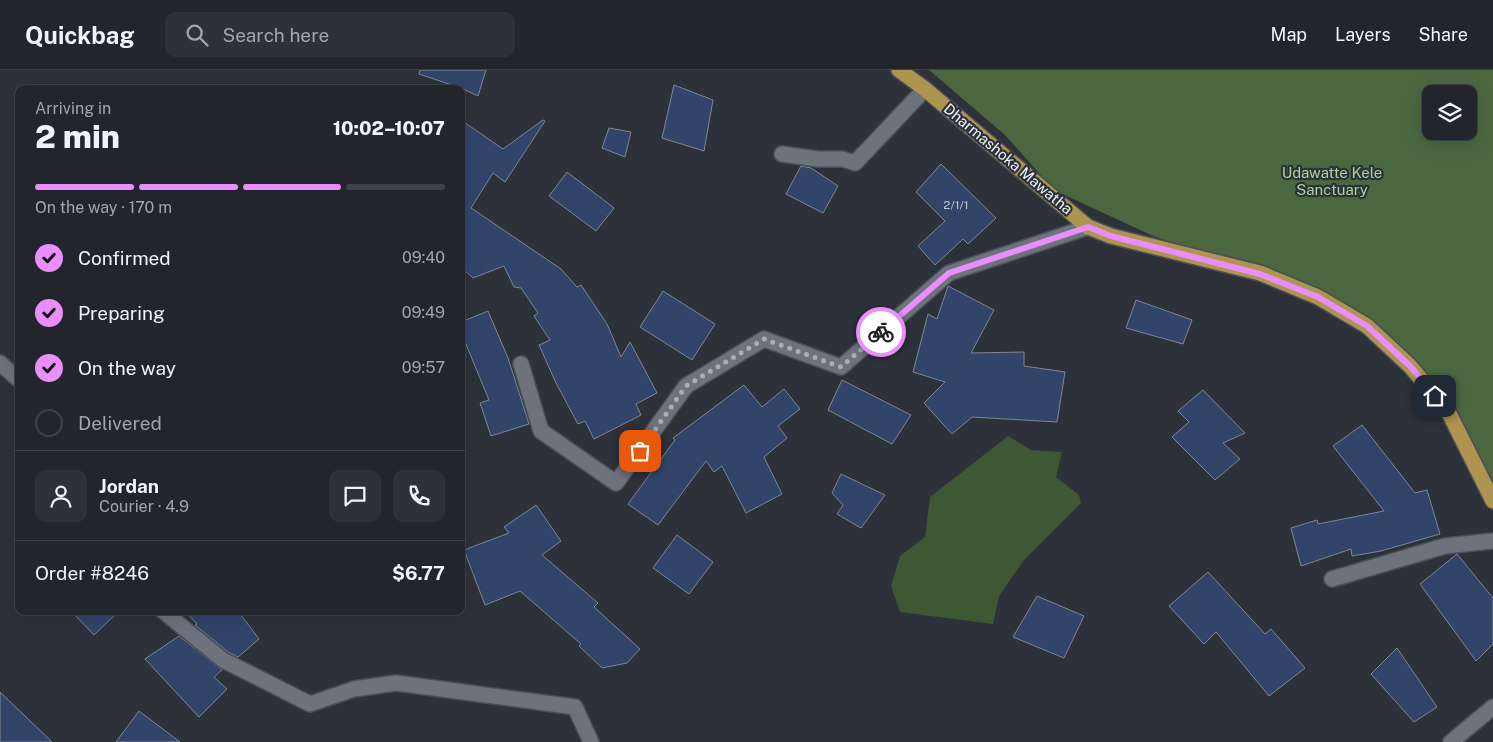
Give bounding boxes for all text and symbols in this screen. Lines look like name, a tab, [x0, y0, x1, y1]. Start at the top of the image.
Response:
search box	[165, 12, 515, 57]
text: Quickbag	[25, 21, 135, 49]
icon: search	[183, 21, 211, 49]
text: Search here	[223, 24, 329, 46]
text: Map	[1271, 24, 1307, 45]
text: Layers	[1335, 24, 1391, 45]
text: Share	[1419, 24, 1468, 45]
map controls	[1422, 85, 1477, 140]
button: layers	[1422, 85, 1477, 140]
text: Arriving in	[35, 99, 111, 118]
street label: Dharmashoka Mawatha	[941, 100, 1076, 217]
text: 10:02–10:07	[333, 117, 445, 139]
text: 2 min	[35, 118, 120, 155]
park label: Udawatte Kele Sanctuary	[1282, 164, 1382, 198]
text: On the way · 170 m	[35, 198, 172, 217]
house number: 2/1/1	[943, 198, 969, 212]
icon: check	[35, 244, 63, 272]
text: Confirmed	[78, 247, 171, 269]
text: 09:40	[402, 248, 445, 267]
icon: check	[35, 299, 63, 327]
text: Preparing	[78, 302, 165, 324]
text: 09:49	[402, 303, 445, 322]
courier	[856, 307, 906, 357]
icon: bike	[867, 318, 895, 346]
icon: check	[35, 354, 63, 382]
text: On the way	[78, 357, 176, 379]
text: 09:57	[402, 358, 445, 377]
pin	[1414, 375, 1456, 417]
icon: home	[1421, 382, 1449, 410]
text: Delivered	[78, 412, 162, 434]
pin	[619, 430, 661, 472]
icon: bag	[626, 437, 654, 465]
button: person	[35, 470, 87, 522]
button: chat	[329, 470, 381, 522]
button: phone	[393, 470, 445, 522]
text: Jordan	[99, 475, 159, 497]
text: Courier · 4.9	[99, 497, 189, 516]
text: Order #8246	[35, 562, 149, 584]
text: $6.77	[392, 562, 445, 584]

